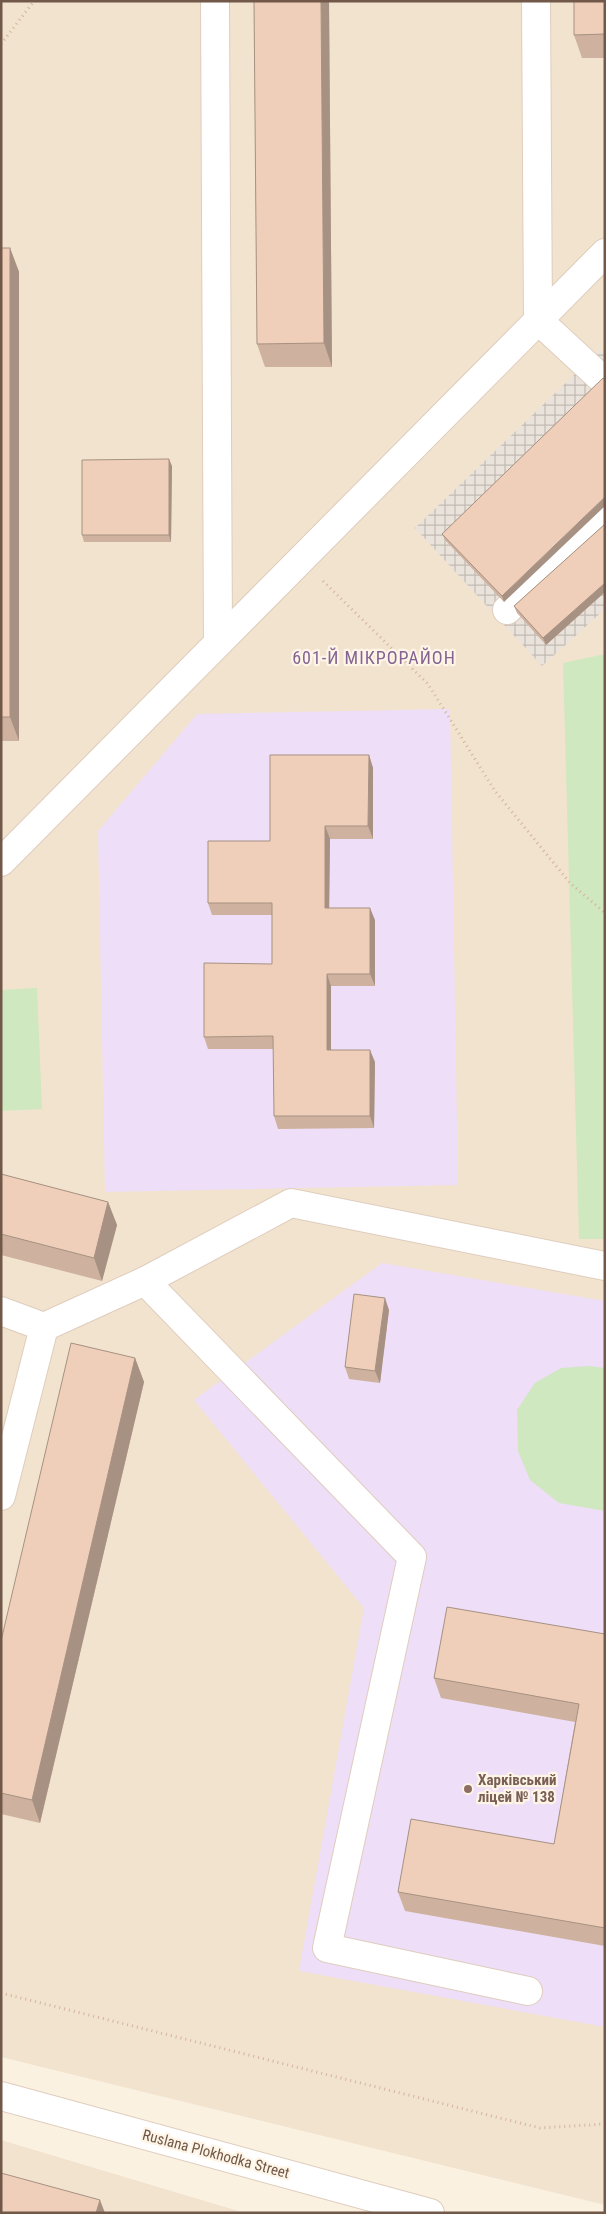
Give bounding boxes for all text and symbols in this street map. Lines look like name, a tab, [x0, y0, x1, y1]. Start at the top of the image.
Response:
district label: 601-Й МІКРОРАЙОН	[292, 647, 456, 668]
place label: Харківський ліцей № 138	[478, 1771, 557, 1806]
marker: Харківський ліцей № 138	[462, 1783, 474, 1795]
street label: Ruslana Plokhodka Street	[141, 2126, 291, 2182]

